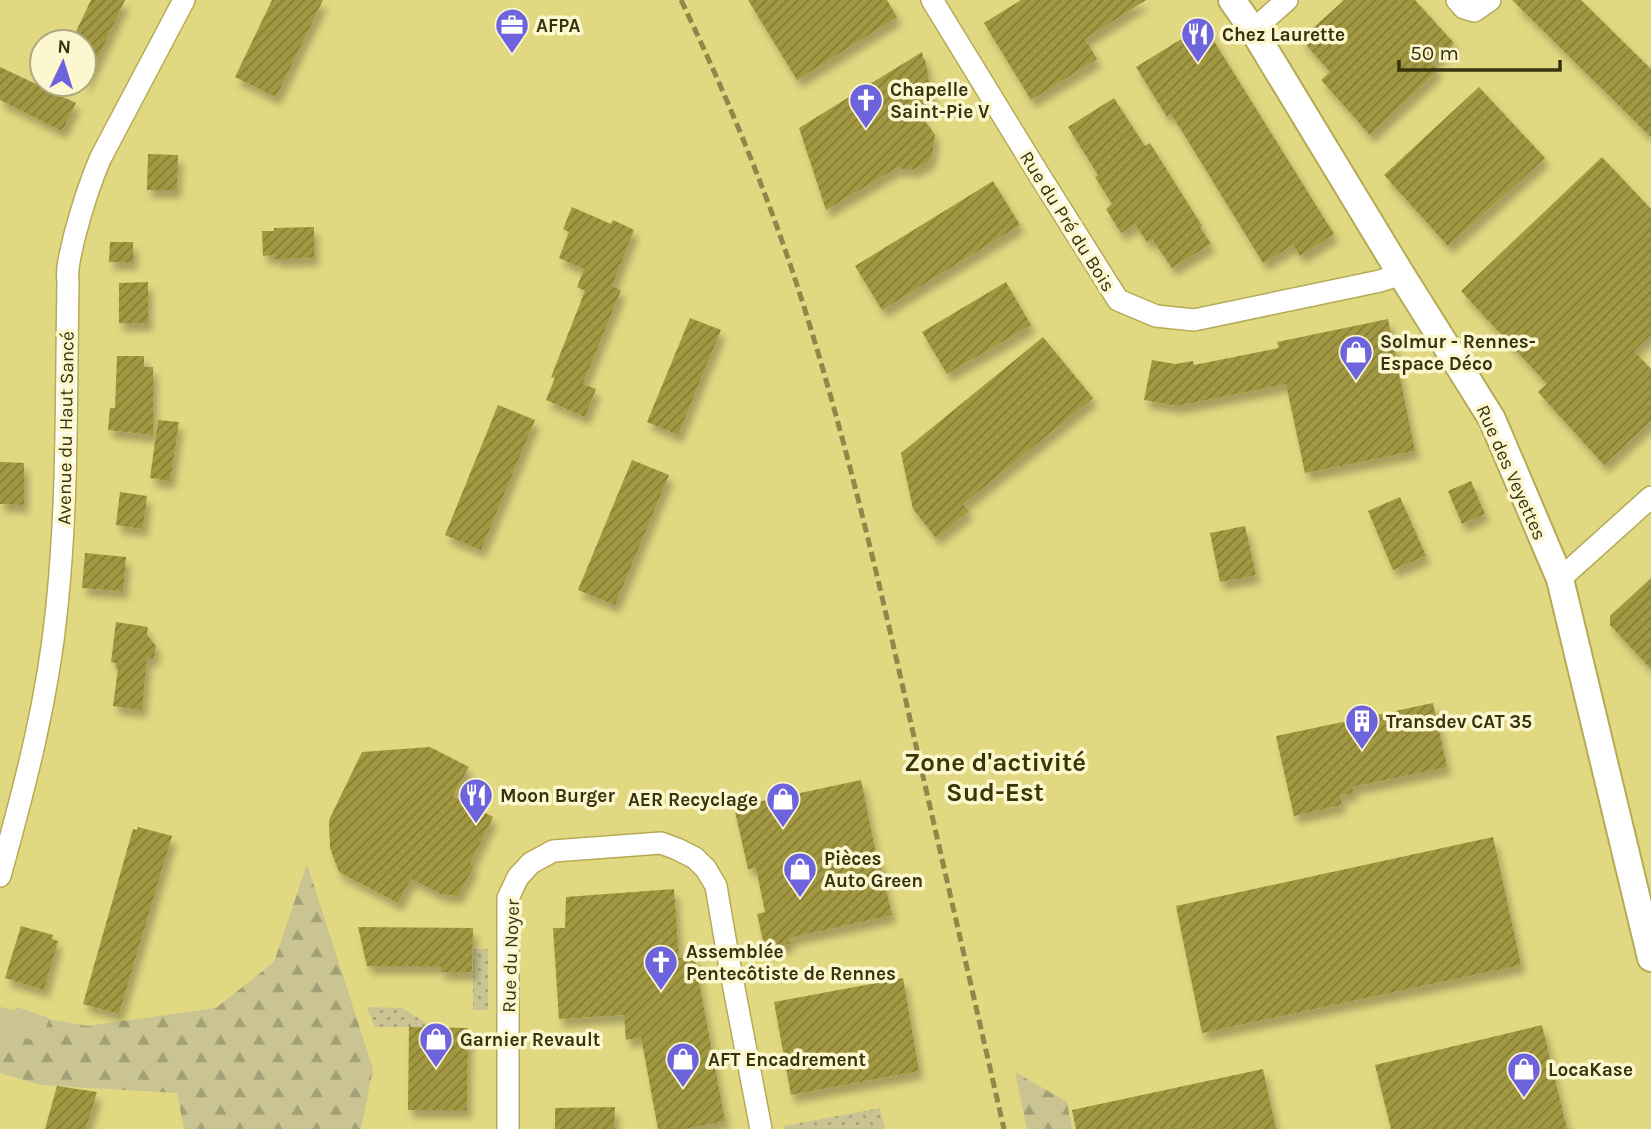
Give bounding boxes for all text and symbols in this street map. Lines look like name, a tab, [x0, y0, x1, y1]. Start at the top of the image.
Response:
office icon: AFPA	[493, 6, 531, 55]
place label: AFPA	[536, 15, 581, 37]
restaurant icon: Chez Laurette	[1179, 15, 1217, 64]
place label: Chez Laurette	[1222, 24, 1345, 46]
north arrow	[28, 28, 98, 98]
scale bar	[1399, 28, 1560, 72]
text: N	[57, 36, 72, 58]
text: 50 m	[1410, 41, 1459, 65]
place label: Chapelle Saint-Pie V	[890, 79, 990, 123]
church icon: Chapelle Saint-Pie V	[847, 81, 885, 130]
street label: Rue du Pré du Bois	[1015, 147, 1119, 296]
street label: Avenue du Haut Sancé	[53, 331, 79, 525]
place label: Solmur - Rennes- Espace Déco	[1380, 331, 1536, 375]
shop icon: Solmur - Rennes- Espace Déco	[1337, 333, 1375, 382]
street label: Rue des Veyettes	[1471, 402, 1551, 543]
building icon: Transdev CAT 35	[1343, 702, 1381, 751]
place label: Transdev CAT 35	[1386, 711, 1532, 733]
district label: Zone d'activité Sud-Est	[904, 747, 1086, 808]
restaurant icon: Moon Burger	[457, 776, 495, 825]
shop icon: AER Recyclage	[764, 780, 802, 829]
place label: Moon Burger	[500, 785, 615, 807]
place label: AER Recyclage	[628, 789, 758, 811]
place label: Pièces Auto Green	[824, 848, 923, 892]
shop icon: Pièces Auto Green	[781, 850, 819, 899]
street label: Rue du Noyer	[498, 899, 524, 1013]
place label: Assemblée Pentecôtiste de Rennes	[686, 941, 896, 985]
church icon: Assemblée Pentecôtiste de Rennes	[642, 943, 680, 992]
shop icon: Garnier Revault	[417, 1020, 455, 1069]
place label: Garnier Revault	[460, 1029, 600, 1051]
shop icon: AFT Encadrement	[664, 1040, 702, 1089]
place label: AFT Encadrement	[708, 1049, 866, 1071]
shop icon: LocaKase	[1505, 1050, 1543, 1099]
place label: LocaKase	[1548, 1059, 1633, 1081]

